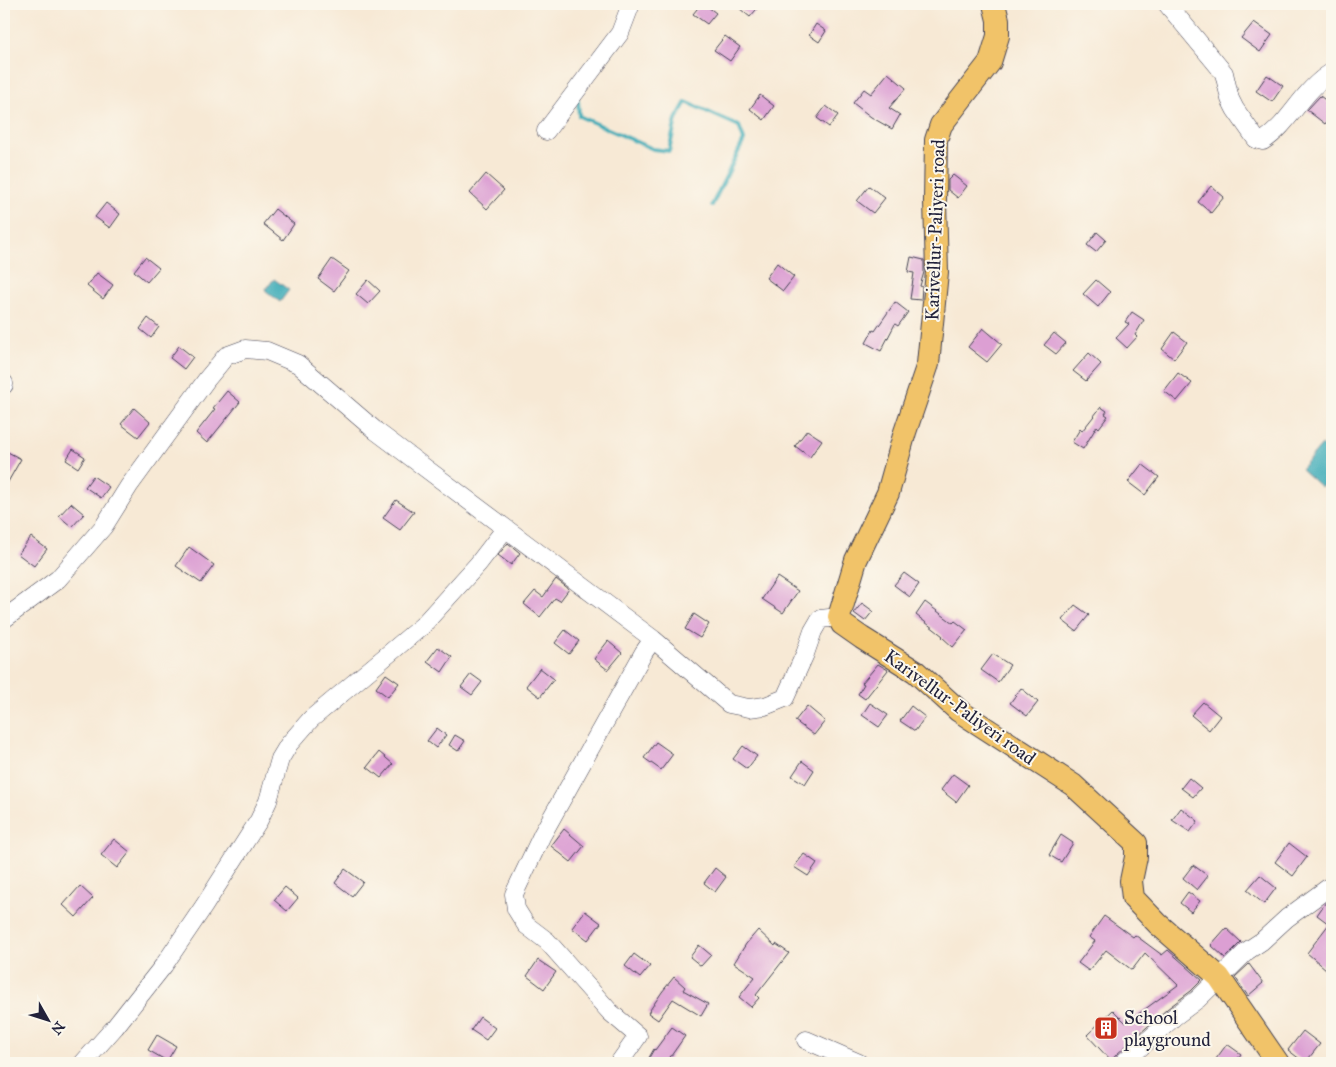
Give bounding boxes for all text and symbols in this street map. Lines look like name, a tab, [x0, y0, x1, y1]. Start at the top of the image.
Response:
street label: Karivellur-Paliyeri road	[920, 138, 950, 321]
street label: Karivellur-Paliyeri road	[880, 644, 1041, 770]
north arrow	[22, 994, 72, 1044]
place label: School playground	[1123, 1006, 1211, 1052]
building icon: School playground	[1093, 1015, 1119, 1041]
text: N	[47, 1018, 68, 1038]

